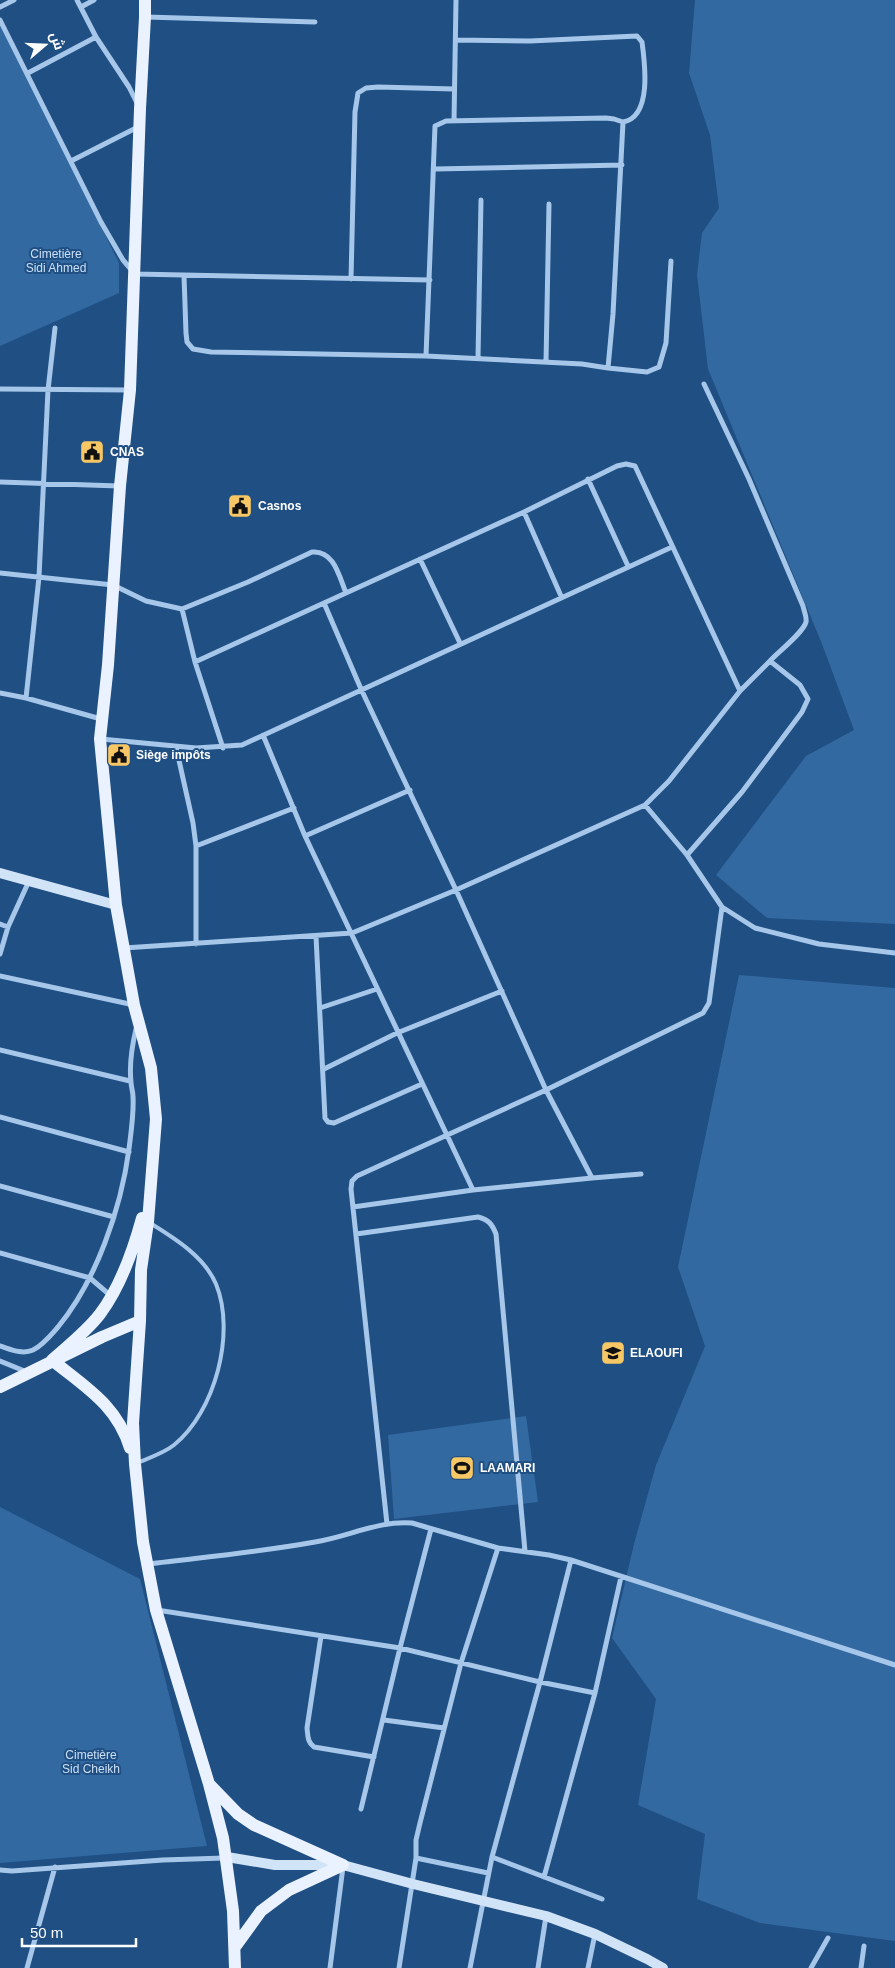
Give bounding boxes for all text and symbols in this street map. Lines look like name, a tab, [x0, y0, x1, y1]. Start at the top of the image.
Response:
north arrow	[20, 20, 70, 70]
text: ش	[46, 30, 68, 52]
park label: Cimetière Sidi Ahmed	[26, 247, 86, 275]
public building icon: CNAS	[79, 439, 105, 465]
place label: CNAS	[110, 445, 144, 459]
public building icon: Casnos	[227, 493, 253, 519]
place label: Casnos	[258, 499, 302, 513]
public building icon: Siège impôts	[106, 742, 132, 768]
place label: Siège impôts	[136, 748, 211, 762]
school or university icon: ELAOUFI	[600, 1340, 626, 1366]
place label: ELAOUFI	[630, 1346, 683, 1360]
sports icon: LAAMARI	[449, 1455, 475, 1481]
place label: LAAMARI	[480, 1461, 535, 1475]
park label: Cimetière Sid Cheikh	[62, 1748, 120, 1776]
scale bar	[22, 1916, 136, 1948]
text: 50 m	[30, 1924, 63, 1941]

